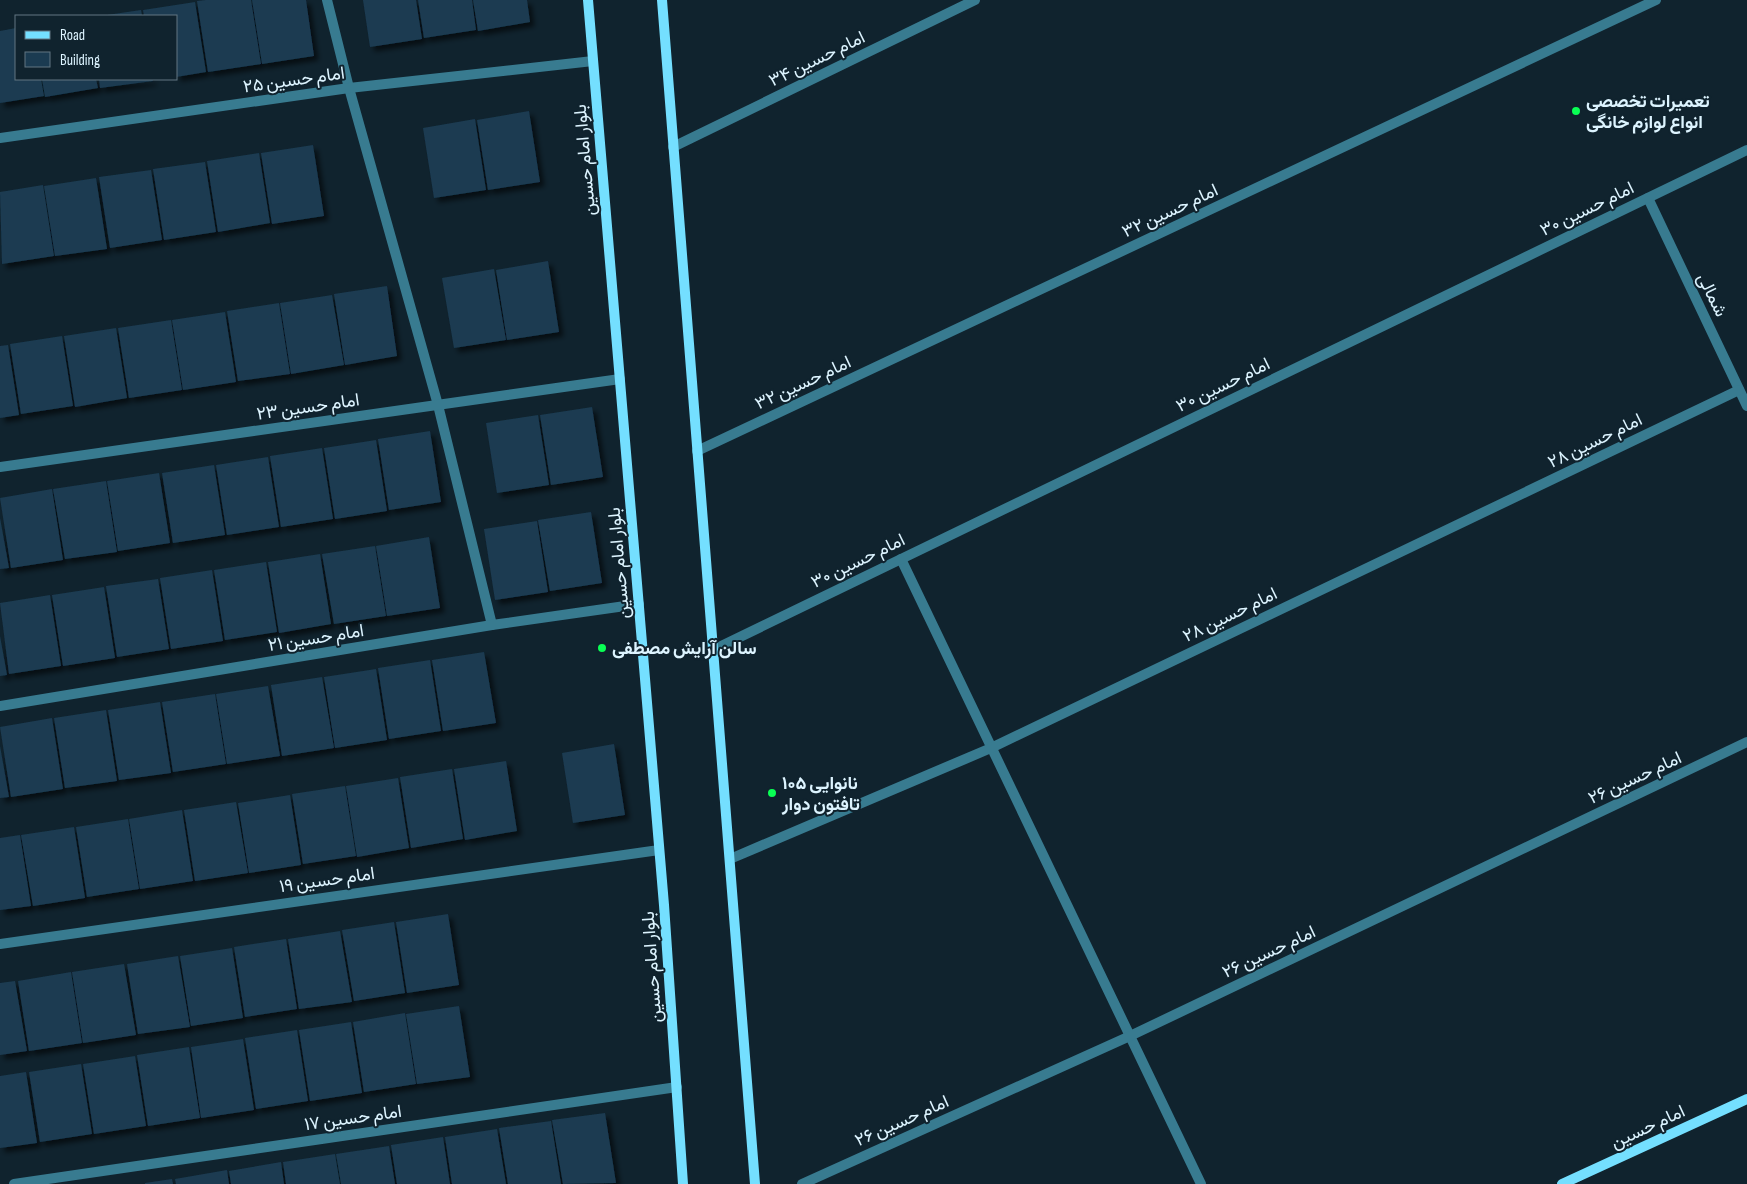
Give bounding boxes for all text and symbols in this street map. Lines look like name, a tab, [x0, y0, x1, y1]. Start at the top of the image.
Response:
legend	[15, 15, 178, 80]
text: Road	[60, 26, 85, 45]
street label: امام حسین ۳۴	[765, 27, 869, 92]
text: Building	[60, 51, 100, 70]
street label: امام حسین ۲۵	[242, 62, 346, 99]
place label: تعمیرات تخصصی انواع لوازم خانگی	[1586, 91, 1710, 134]
street label: بلوار امام حسین	[570, 103, 601, 217]
marker: تعمیرات تخصصی انواع لوازم خانگی	[1570, 105, 1582, 117]
street label: امام حسین ۳۰	[1537, 177, 1638, 242]
street label: امام حسین ۳۲	[1119, 180, 1222, 243]
street label: شمالی	[1692, 270, 1732, 320]
street label: امام حسین ۳۲	[752, 352, 855, 415]
street label: امام حسین ۳۰	[1173, 353, 1274, 418]
street label: امام حسین ۲۳	[255, 389, 361, 426]
street label: امام حسین ۲۸	[1544, 409, 1646, 474]
street label: بلوار امام حسین	[604, 506, 635, 620]
street label: امام حسین ۳۰	[808, 529, 909, 594]
street label: امام حسین ۲۸	[1179, 583, 1281, 648]
street label: امام حسین ۲۱	[266, 620, 366, 657]
place label: سالن آرایش مصطفی	[612, 638, 757, 659]
marker: سالن آرایش مصطفی	[596, 642, 608, 654]
street label: امام حسین ۲۶	[1585, 747, 1685, 810]
place label: نانوایی ۱۰۵ تافتون دوار	[781, 773, 860, 815]
marker: نانوایی ۱۰۵ تافتون دوار	[766, 787, 778, 799]
street label: امام حسین ۱۹	[278, 863, 376, 898]
street label: بلوار امام حسین	[638, 910, 667, 1023]
street label: امام حسین ۲۶	[1219, 921, 1319, 984]
street label: امام حسین ۲۶	[852, 1091, 953, 1152]
street label: امام حسین ۱۷	[303, 1101, 403, 1136]
street label: امام حسین	[1608, 1101, 1689, 1154]

